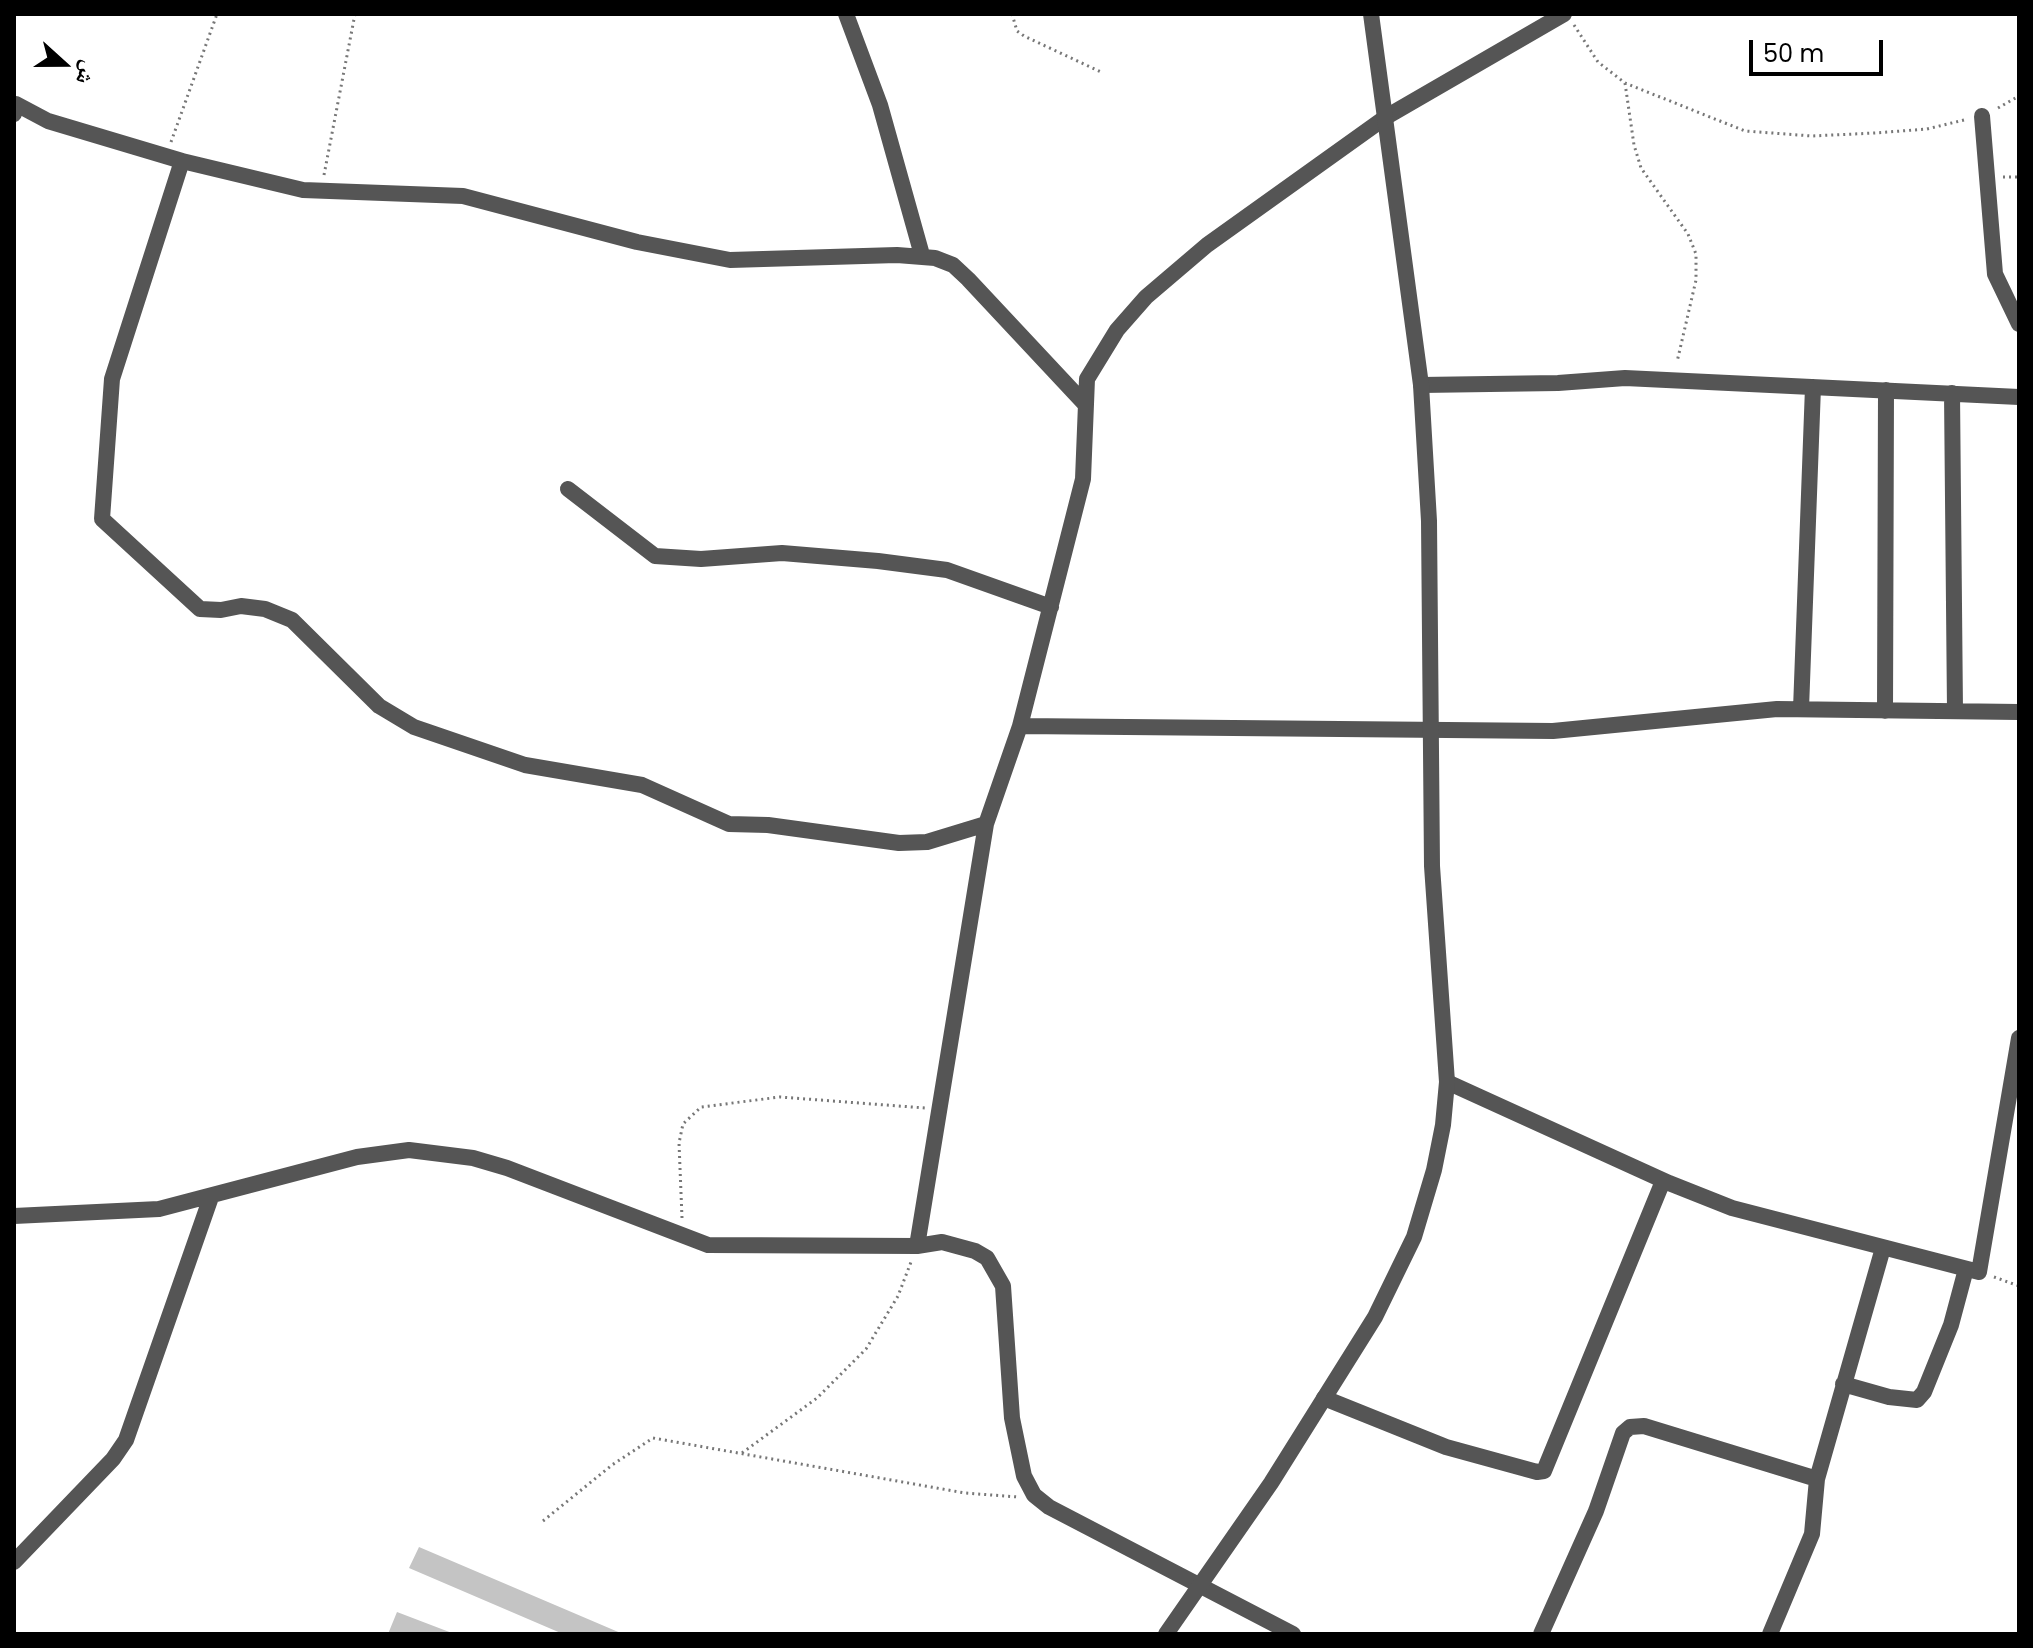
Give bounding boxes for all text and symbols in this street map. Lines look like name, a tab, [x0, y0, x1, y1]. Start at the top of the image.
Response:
north arrow	[24, 24, 104, 104]
scale bar	[1753, 24, 1887, 74]
text: 50 m	[1763, 37, 1824, 70]
text: ش	[68, 56, 106, 89]

